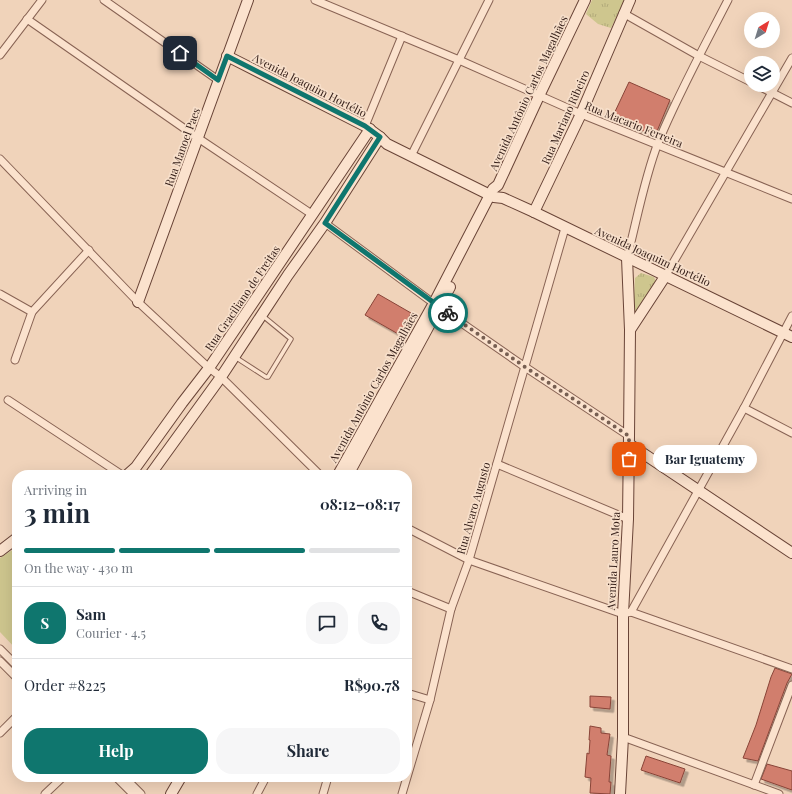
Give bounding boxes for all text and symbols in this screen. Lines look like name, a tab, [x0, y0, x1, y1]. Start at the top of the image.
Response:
north arrow	[744, 12, 780, 48]
map controls	[744, 12, 780, 92]
street label: Avenida Antônio Carlos Magalhães	[485, 13, 571, 174]
pin	[163, 36, 197, 70]
icon: home	[169, 42, 191, 64]
street label: Avenida Joaquim Hortélio	[249, 49, 370, 120]
button: layers	[744, 56, 780, 92]
street label: Rua Mariano Ribeiro	[537, 68, 593, 166]
street label: Rua Macario Ferreira	[583, 97, 686, 151]
street label: Rua Manoel Paes	[161, 105, 203, 189]
street label: Avenida Joaquim Hortélio	[592, 222, 713, 289]
street label: Rua Graciliano de Freitas	[201, 242, 283, 354]
courier	[428, 293, 468, 333]
icon: bike	[437, 302, 459, 324]
street label: Avenida Antônio Carlos Magalhães	[325, 309, 421, 466]
pin	[612, 442, 646, 476]
callout: Bar Iguatemy	[653, 445, 757, 473]
icon: bag	[618, 448, 640, 470]
text: Bar Iguatemy	[665, 450, 745, 467]
street label: Rua Alvaro Augusto	[453, 460, 493, 556]
text: Arriving in	[24, 481, 87, 498]
text: 08:12–08:17	[320, 494, 400, 514]
text: 3 min	[24, 495, 90, 530]
street label: Avenida Lauro Mota	[603, 511, 623, 612]
text: On the way · 430 m	[24, 559, 133, 576]
button: chat	[306, 602, 348, 644]
button: phone	[358, 602, 400, 644]
text: Sam	[76, 604, 106, 624]
text: S	[41, 613, 49, 633]
text: Courier · 4.5	[76, 624, 146, 641]
text: Order #8225	[24, 675, 106, 695]
text: R$90.78	[344, 675, 400, 695]
button: Help	[24, 728, 208, 774]
button: Share	[216, 728, 400, 774]

